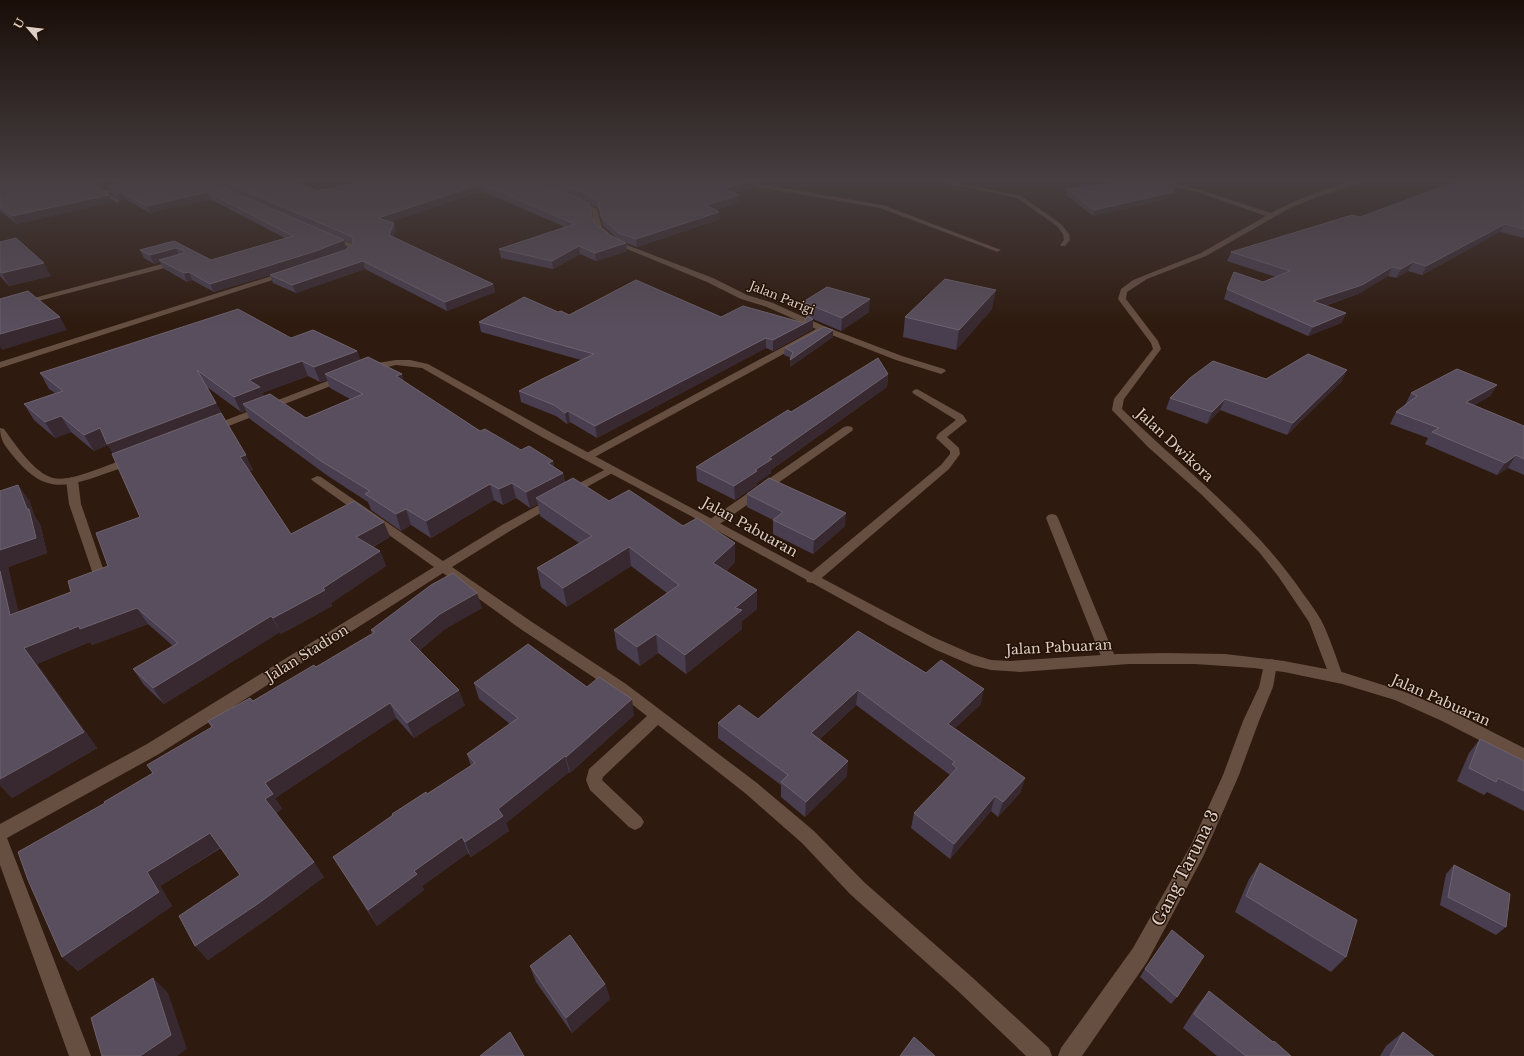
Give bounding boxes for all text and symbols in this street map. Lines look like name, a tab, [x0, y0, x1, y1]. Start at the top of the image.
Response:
north arrow	[8, 8, 48, 48]
text: U	[11, 15, 28, 31]
street label: Jalan Parigi	[745, 277, 817, 317]
street label: Jalan Dwikora	[1131, 403, 1218, 486]
street label: Jalan Pabuaran	[697, 492, 801, 561]
street label: Jalan Stadion	[261, 620, 352, 687]
street label: Jalan Pabuaran	[1003, 635, 1113, 659]
street label: Jalan Pabuaran	[1387, 669, 1494, 730]
street label: Gang Taruna 3	[1147, 807, 1224, 930]

